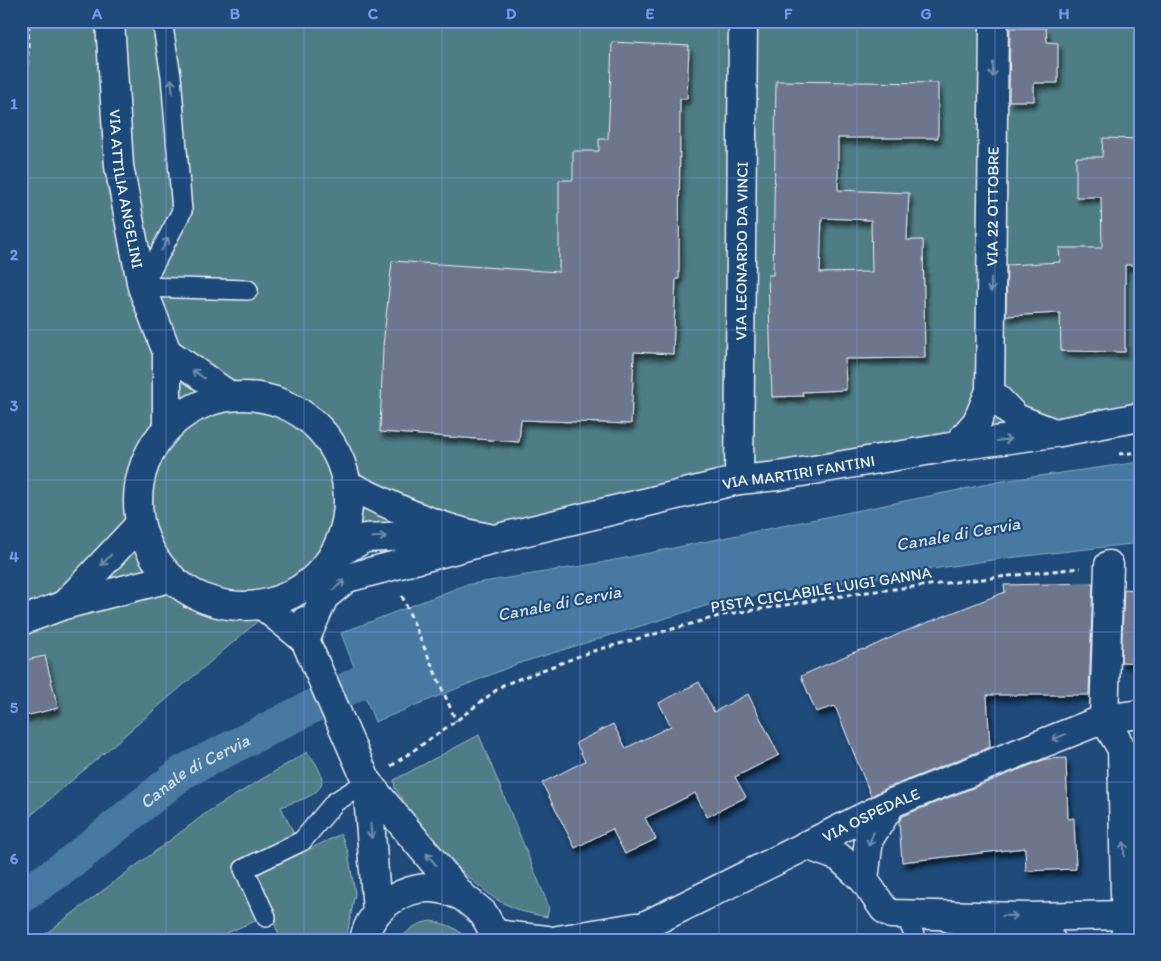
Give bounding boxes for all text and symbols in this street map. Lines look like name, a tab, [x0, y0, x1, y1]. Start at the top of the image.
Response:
text: A	[91, 4, 103, 23]
text: B	[230, 4, 241, 23]
text: C	[368, 4, 379, 23]
text: D	[506, 4, 517, 23]
text: E	[646, 4, 655, 23]
text: F	[784, 4, 793, 23]
text: G	[920, 4, 932, 23]
text: H	[1058, 4, 1070, 23]
one-way arrow	[989, 62, 998, 78]
one-way arrow	[167, 78, 177, 94]
text: 1	[10, 94, 18, 113]
street label: VIA ATTILIA ANGELINI	[105, 109, 147, 271]
street label: VIA 22 OTTOBRE	[982, 146, 1003, 267]
street label: VIA LEONARDO DA VINCI	[731, 161, 752, 341]
one-way arrow	[161, 237, 170, 252]
text: 2	[10, 245, 19, 264]
one-way arrow	[986, 276, 996, 293]
one-way arrow	[191, 369, 205, 379]
text: 3	[10, 396, 19, 415]
one-way arrow	[996, 434, 1012, 444]
street label: VIA MARTIRI FANTINI	[720, 451, 876, 494]
water label: Canale di Cervia	[894, 512, 1022, 556]
one-way arrow	[371, 533, 387, 542]
text: 4	[9, 547, 19, 566]
one-way arrow	[100, 554, 112, 567]
street label: PISTA CICLABILE LUIGI GANNA	[709, 563, 933, 616]
one-way arrow	[333, 579, 346, 590]
water label: Canale di Cervia	[495, 580, 623, 626]
text: 5	[10, 698, 19, 717]
water label: Canale di Cervia	[135, 729, 254, 814]
one-way arrow	[1052, 733, 1067, 742]
street label: VIA OSPEDALE	[819, 784, 923, 846]
one-way arrow	[366, 822, 376, 838]
one-way arrow	[866, 831, 876, 846]
one-way arrow	[1119, 841, 1129, 858]
text: 6	[10, 849, 19, 868]
one-way arrow	[426, 853, 437, 866]
one-way arrow	[1002, 911, 1018, 921]

